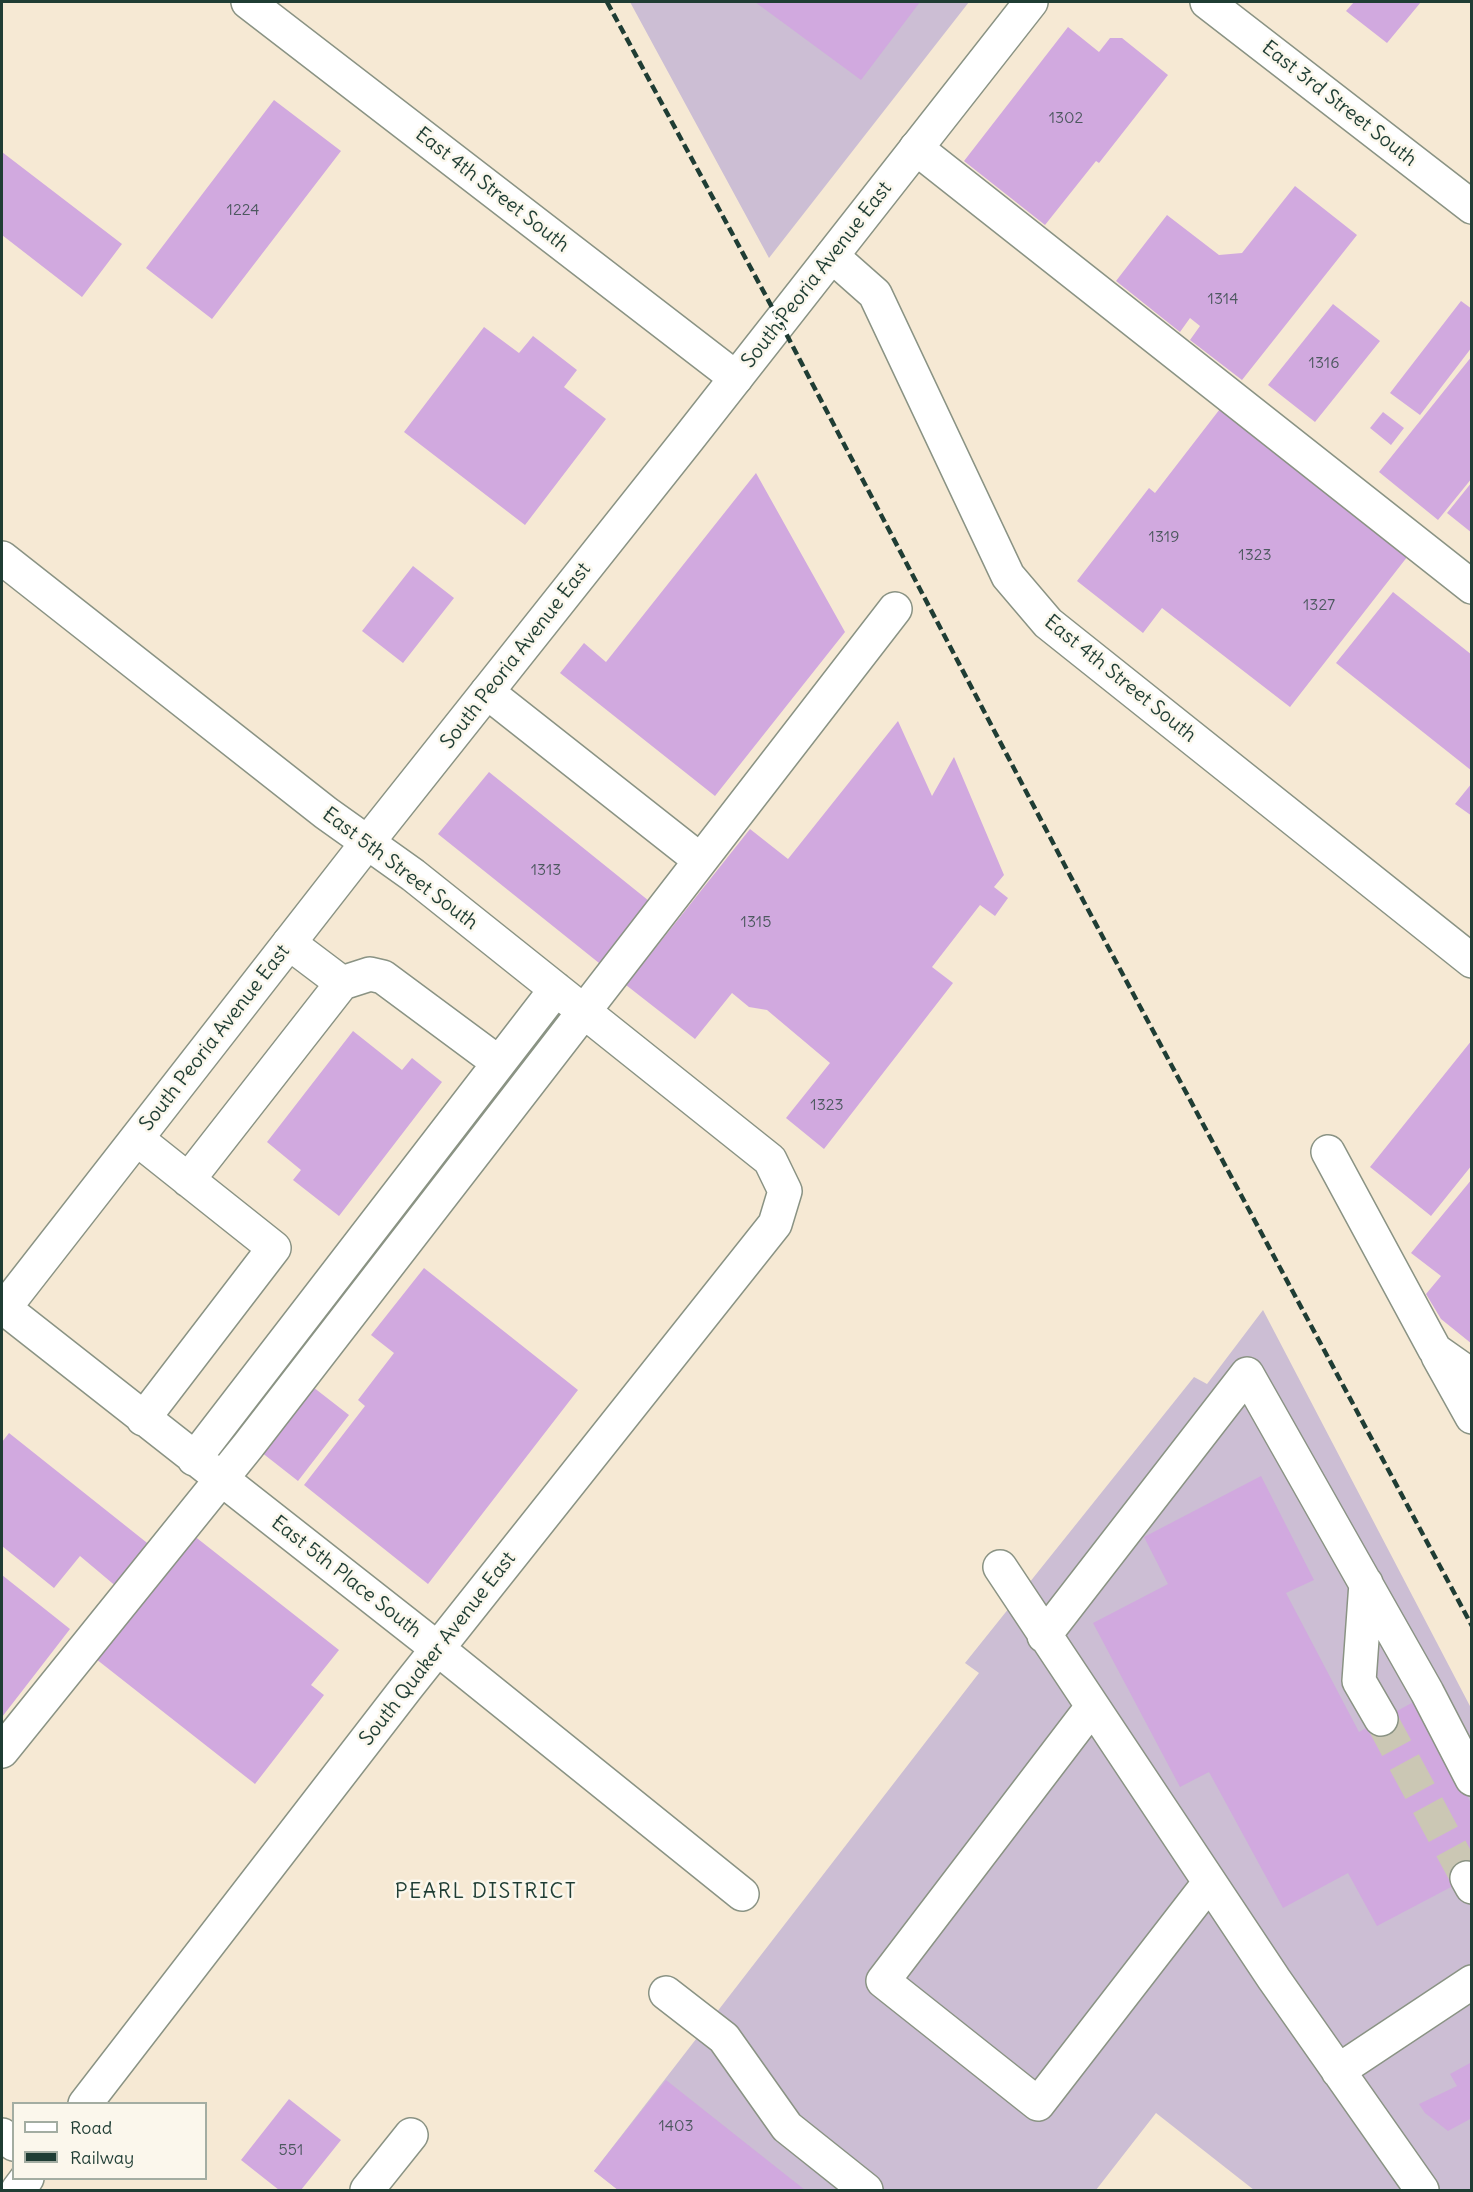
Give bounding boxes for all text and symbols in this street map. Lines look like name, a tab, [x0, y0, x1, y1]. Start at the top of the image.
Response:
street label: East 3rd Street South	[1257, 36, 1421, 172]
house number: 1302	[1049, 108, 1083, 128]
street label: East 4th Street South	[410, 123, 574, 257]
street label: South Peoria Avenue East	[737, 177, 897, 373]
house number: 1224	[227, 200, 259, 220]
house number: 1314	[1208, 289, 1238, 309]
house number: 1316	[1309, 353, 1339, 373]
house number: 1319	[1149, 527, 1179, 547]
house number: 1323	[1238, 545, 1272, 565]
street label: South Peoria Avenue East	[436, 558, 596, 754]
house number: 1327	[1303, 595, 1335, 615]
street label: East 4th Street South	[1039, 610, 1201, 748]
street label: East 5th Street South	[318, 803, 482, 935]
house number: 1313	[531, 860, 561, 880]
house number: 1315	[741, 912, 771, 932]
street label: South Peoria Avenue East	[135, 940, 295, 1136]
house number: 1323	[810, 1095, 844, 1115]
street label: East 5th Place South	[266, 1511, 426, 1643]
street label: South Quaker Avenue East	[355, 1547, 521, 1751]
district label: PEARL DISTRICT	[395, 1879, 577, 1905]
legend	[12, 2102, 207, 2180]
text: Road	[70, 2116, 112, 2139]
house number: 1403	[658, 2116, 694, 2136]
house number: 551	[279, 2140, 303, 2160]
text: Railway	[70, 2146, 134, 2169]

